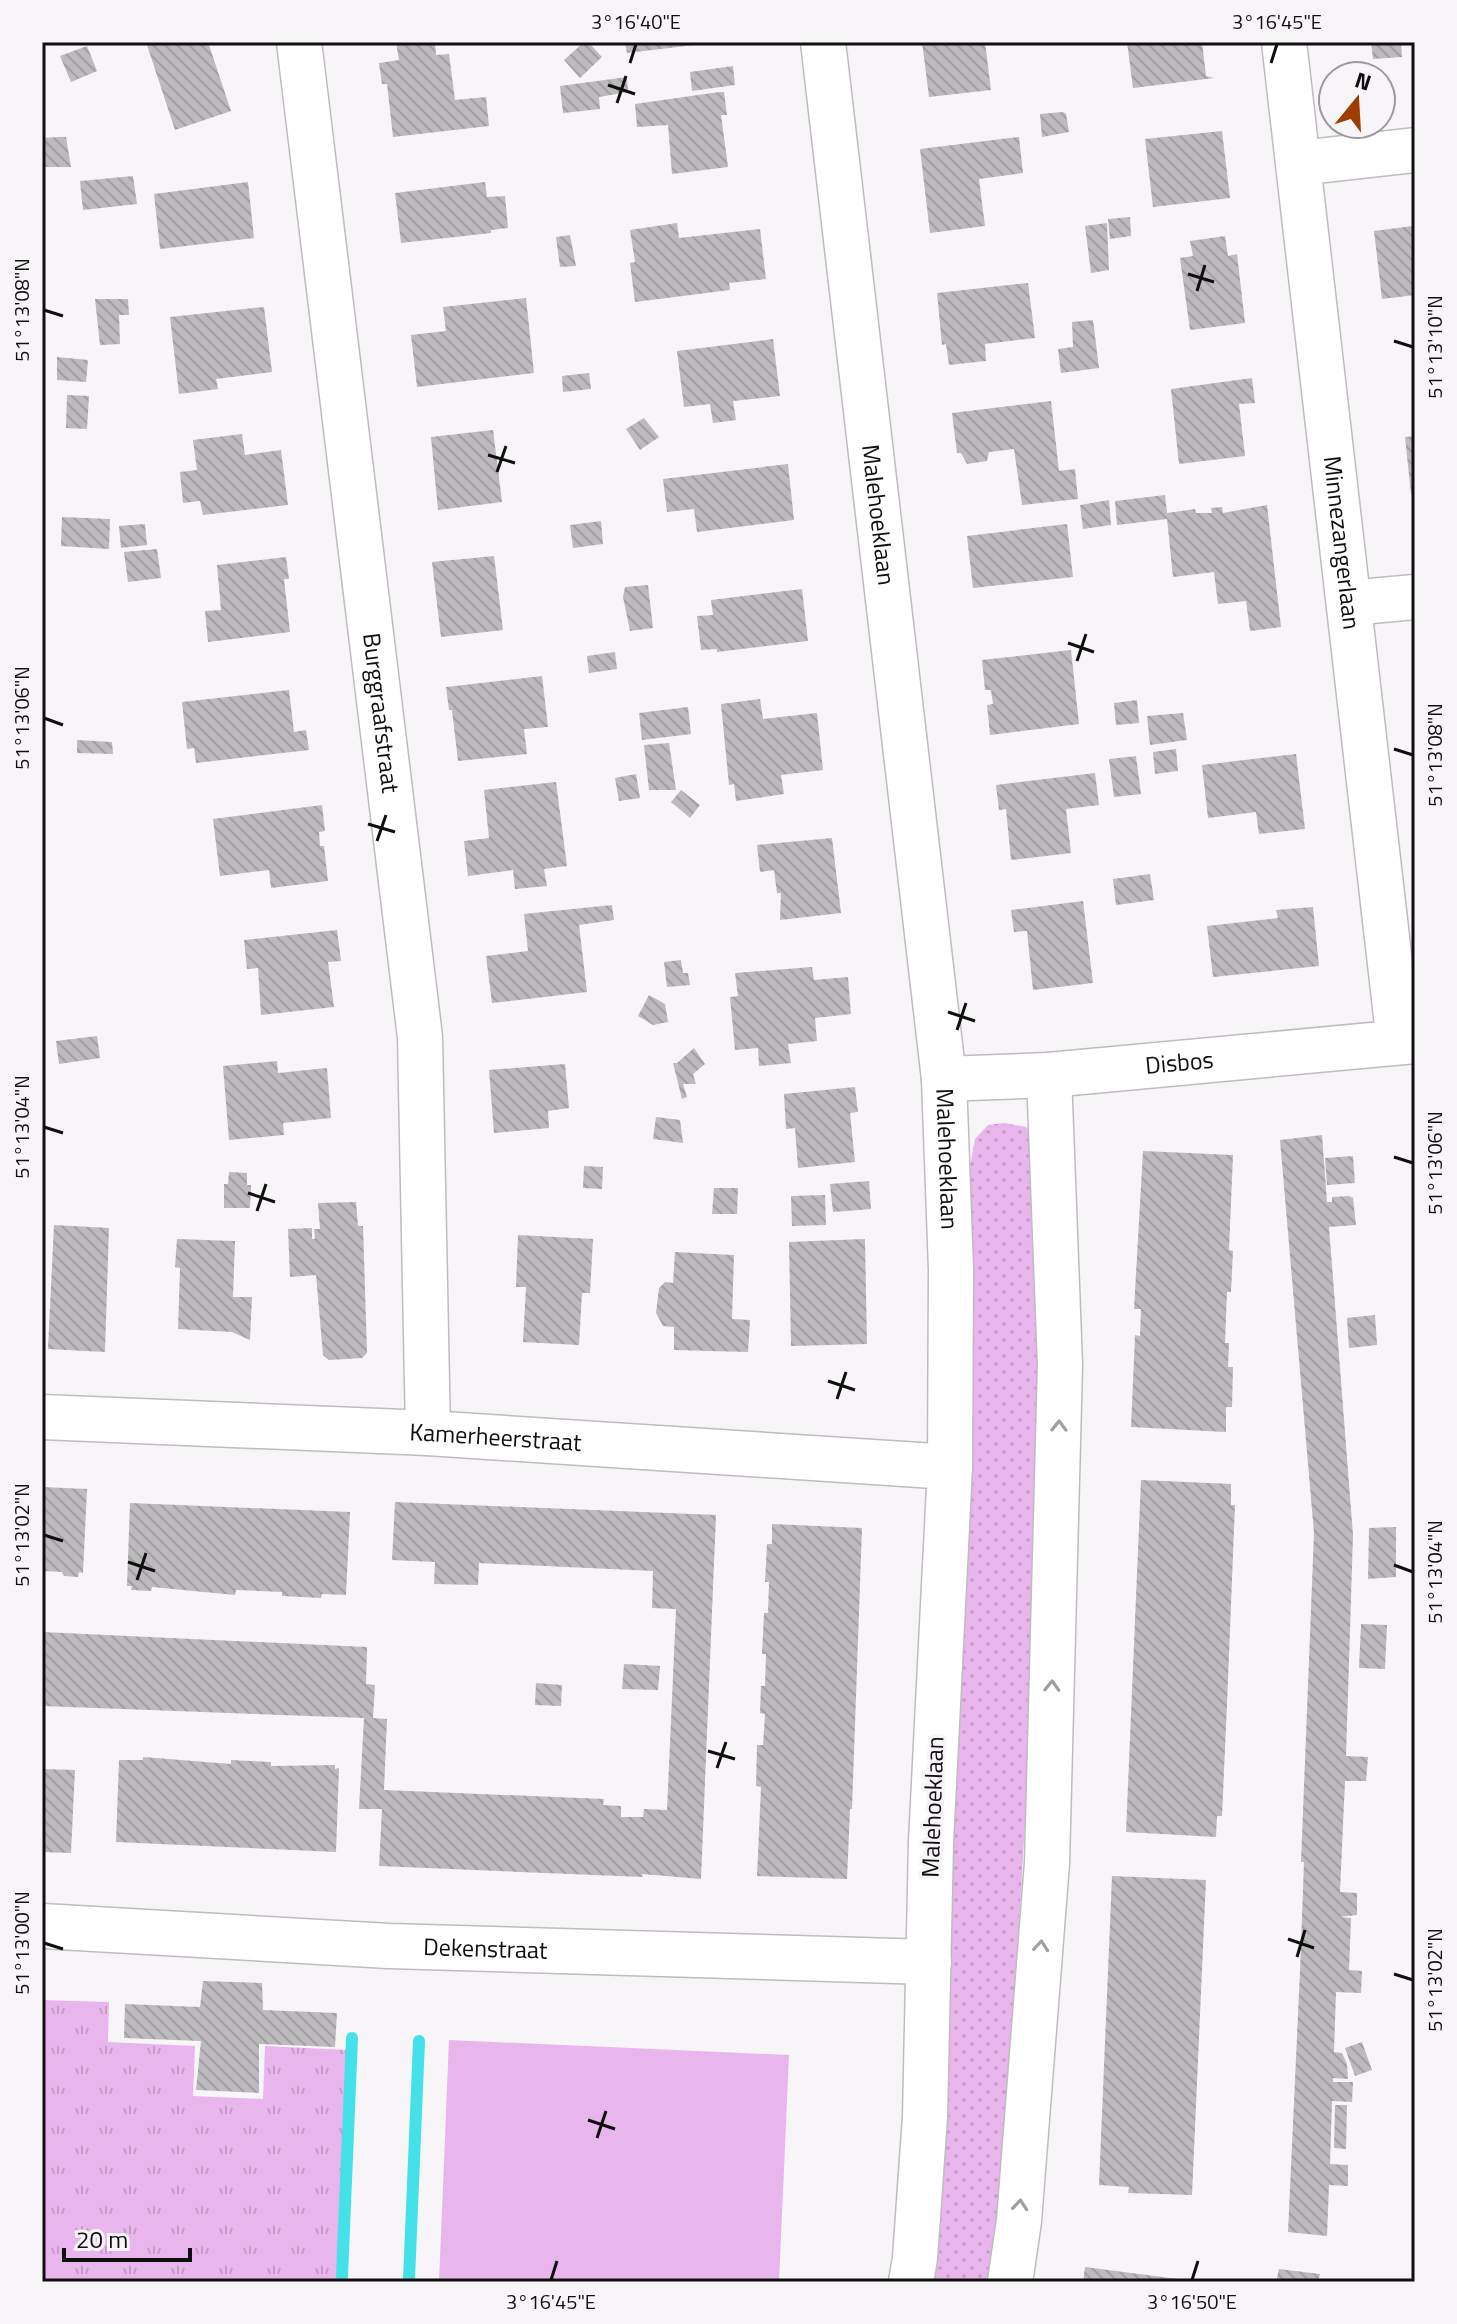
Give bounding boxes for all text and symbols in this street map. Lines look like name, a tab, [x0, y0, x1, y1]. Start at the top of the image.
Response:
text: 3°16'40"E	[591, 6, 681, 37]
text: 3°16'45"E	[1232, 6, 1322, 37]
north arrow	[1317, 60, 1397, 140]
text: N	[1351, 62, 1376, 100]
text: 51°13'08"N	[6, 258, 37, 362]
text: 51°13'10"N	[1419, 295, 1450, 399]
street label: Malehoeklaan	[853, 442, 905, 587]
street label: Minnezangerlaan	[1315, 454, 1370, 631]
street label: Burggraafstraat	[354, 631, 409, 796]
text: 51°13'06"N	[6, 666, 37, 770]
text: 51°13'08"N	[1419, 703, 1450, 807]
street label: Disbos	[1144, 1041, 1215, 1083]
text: 51°13'04"N	[6, 1075, 37, 1179]
street label: Malehoeklaan	[927, 1087, 969, 1230]
text: 51°13'06"N	[1419, 1111, 1450, 1215]
street label: Kamerheerstraat	[409, 1413, 583, 1460]
one-way arrow	[1050, 1419, 1067, 1432]
text: 51°13'02"N	[6, 1483, 37, 1587]
text: 51°13'04"N	[1419, 1520, 1450, 1624]
one-way arrow	[1043, 1679, 1061, 1692]
street label: Malehoeklaan	[912, 1736, 952, 1878]
text: 51°13'00"N	[6, 1891, 37, 1995]
street label: Dekenstraat	[423, 1928, 549, 1968]
text: 51°13'02"N	[1419, 1928, 1450, 2032]
one-way arrow	[1032, 1939, 1049, 1952]
one-way arrow	[1011, 2198, 1028, 2211]
scale bar	[64, 2212, 190, 2262]
text: 20 m	[76, 2221, 128, 2257]
text: 3°16'45"E	[506, 2286, 596, 2317]
text: 3°16'50"E	[1147, 2286, 1237, 2317]

